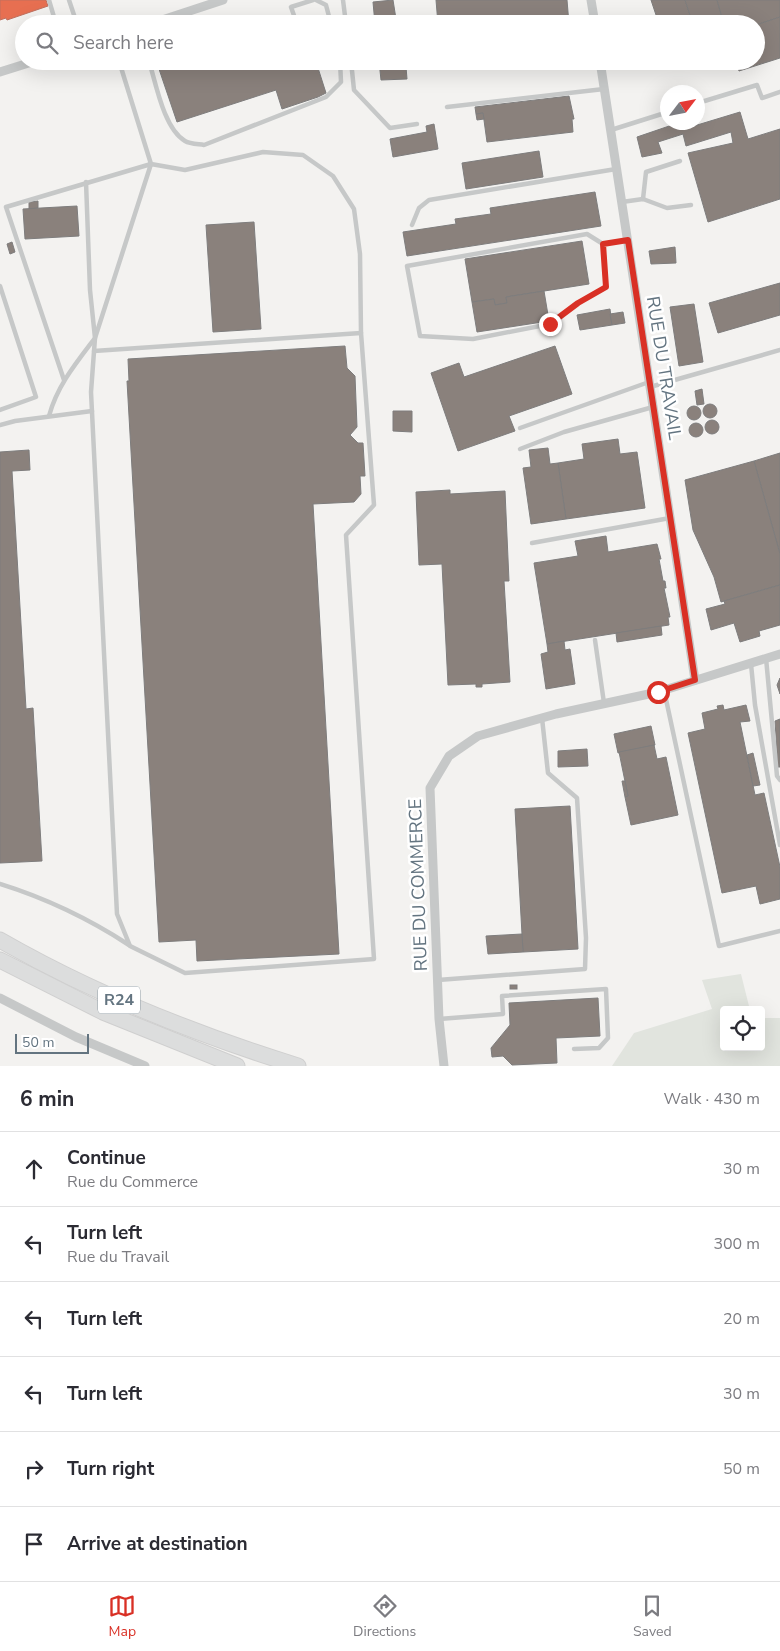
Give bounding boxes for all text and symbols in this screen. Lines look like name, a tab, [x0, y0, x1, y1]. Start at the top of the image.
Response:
search box	[15, 15, 765, 70]
icon: search	[33, 29, 61, 57]
text: Search here	[73, 30, 174, 56]
north arrow	[660, 85, 705, 130]
street label: RUE DU TRAVAIL	[641, 294, 687, 442]
route end	[539, 313, 562, 336]
route start	[647, 681, 670, 704]
street label: RUE DU COMMERCE	[403, 798, 433, 972]
road number: R24	[98, 986, 140, 1014]
map controls	[720, 1006, 765, 1051]
button: locate	[720, 1006, 765, 1051]
scale bar	[15, 1031, 89, 1054]
text: 50 m	[22, 1033, 54, 1052]
text: 6 min	[20, 1085, 74, 1113]
text: Walk · 430 m	[664, 1088, 760, 1110]
text: Continue	[67, 1145, 146, 1171]
icon: ahead	[20, 1155, 48, 1183]
text: 30 m	[723, 1158, 760, 1180]
text: Rue du Commerce	[67, 1171, 198, 1193]
text: Turn left	[67, 1220, 142, 1246]
icon: left	[20, 1230, 48, 1258]
text: 300 m	[713, 1233, 760, 1255]
text: Rue du Travail	[67, 1246, 169, 1268]
icon: left	[20, 1305, 48, 1333]
text: Turn left	[67, 1306, 142, 1332]
text: 20 m	[723, 1308, 760, 1330]
icon: left	[20, 1380, 48, 1408]
text: Turn left	[67, 1381, 142, 1407]
text: 30 m	[723, 1383, 760, 1405]
icon: right	[20, 1455, 48, 1483]
text: Turn right	[67, 1456, 154, 1482]
text: 50 m	[723, 1458, 760, 1480]
icon: arrive	[20, 1530, 48, 1558]
text: Arrive at destination	[67, 1531, 248, 1557]
tab: Map	[108, 1592, 136, 1641]
tab: Directions	[353, 1592, 416, 1641]
tab: Saved	[633, 1592, 672, 1641]

